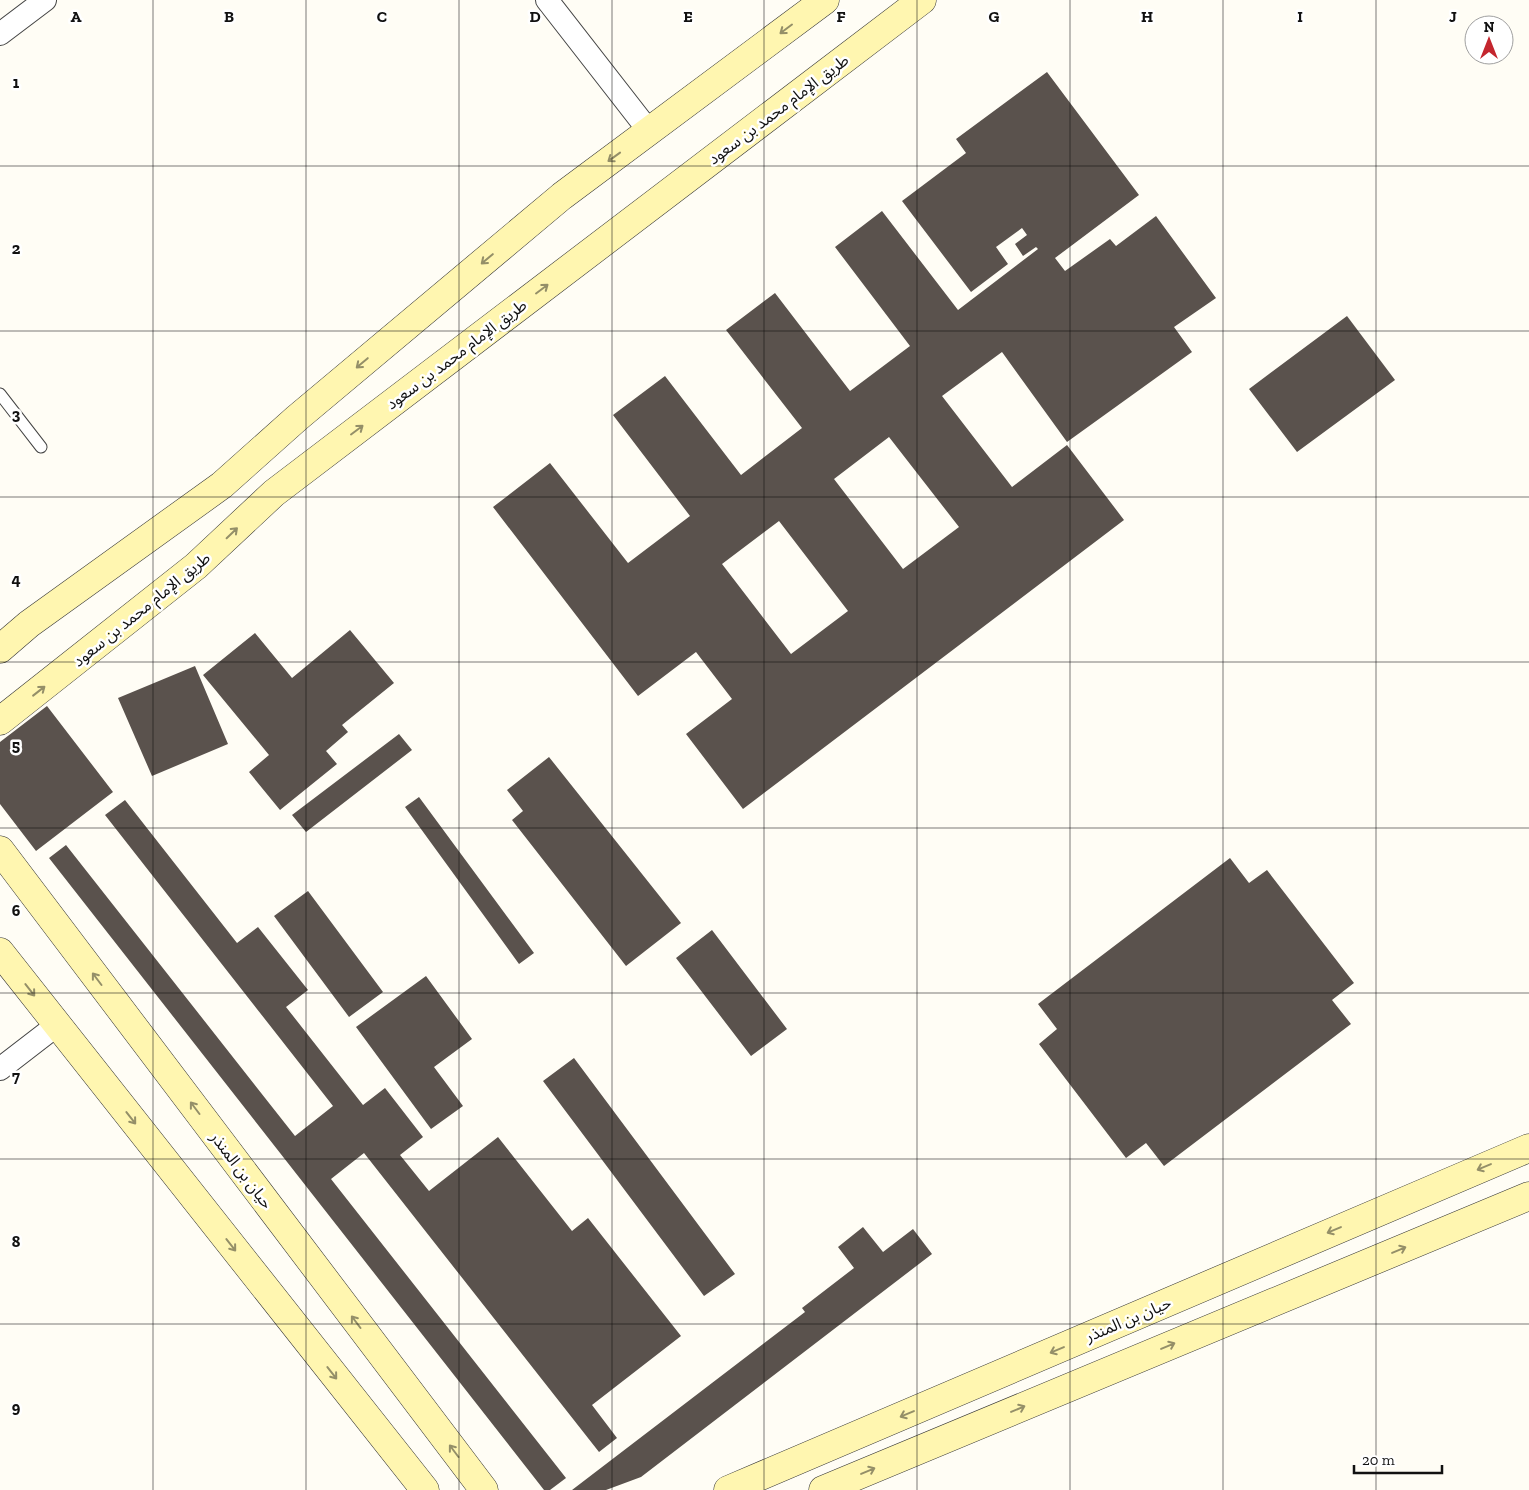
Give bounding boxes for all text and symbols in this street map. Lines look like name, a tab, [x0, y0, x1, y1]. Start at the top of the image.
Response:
text: A	[71, 7, 82, 26]
text: B	[224, 7, 234, 26]
text: C	[377, 7, 387, 26]
text: D	[529, 7, 541, 26]
text: E	[683, 7, 693, 26]
text: F	[836, 7, 846, 26]
text: G	[989, 7, 1000, 26]
text: H	[1141, 7, 1153, 26]
text: I	[1297, 7, 1303, 26]
text: J	[1449, 7, 1457, 26]
north arrow	[1464, 15, 1514, 65]
text: N	[1484, 19, 1495, 36]
one-way arrow	[779, 24, 793, 34]
street label: طريق الإمام محمد بن سعود	[704, 50, 854, 171]
text: 1	[13, 73, 20, 92]
one-way arrow	[607, 152, 621, 162]
text: 2	[12, 239, 21, 258]
one-way arrow	[480, 253, 493, 264]
one-way arrow	[535, 284, 549, 294]
street label: طريق الإمام محمد بن سعود	[382, 295, 532, 416]
one-way arrow	[356, 357, 369, 369]
text: 3	[12, 405, 21, 424]
one-way arrow	[350, 424, 363, 435]
one-way arrow	[225, 527, 238, 539]
street label: طريق الإمام محمد بن سعود	[69, 548, 216, 673]
text: 4	[11, 570, 21, 589]
one-way arrow	[32, 686, 45, 697]
text: 5	[12, 736, 20, 755]
text: 6	[12, 901, 21, 920]
one-way arrow	[92, 972, 102, 986]
one-way arrow	[25, 983, 35, 997]
text: 7	[12, 1067, 20, 1086]
one-way arrow	[190, 1101, 200, 1115]
one-way arrow	[125, 1111, 136, 1124]
street label: حيان بن المنذر	[206, 1127, 277, 1212]
one-way arrow	[1477, 1162, 1492, 1172]
one-way arrow	[1327, 1226, 1342, 1236]
text: 8	[12, 1232, 21, 1251]
one-way arrow	[226, 1239, 237, 1252]
one-way arrow	[1391, 1245, 1406, 1254]
street label: حيان بن المنذر	[1082, 1293, 1174, 1346]
one-way arrow	[351, 1315, 362, 1328]
one-way arrow	[1160, 1341, 1175, 1351]
one-way arrow	[1050, 1345, 1065, 1355]
one-way arrow	[327, 1366, 338, 1379]
text: 9	[12, 1398, 21, 1417]
one-way arrow	[1010, 1403, 1025, 1413]
one-way arrow	[900, 1410, 915, 1420]
scale bar	[1354, 1442, 1442, 1474]
one-way arrow	[449, 1444, 459, 1458]
text: 20 m	[1362, 1451, 1395, 1469]
one-way arrow	[860, 1466, 875, 1476]

